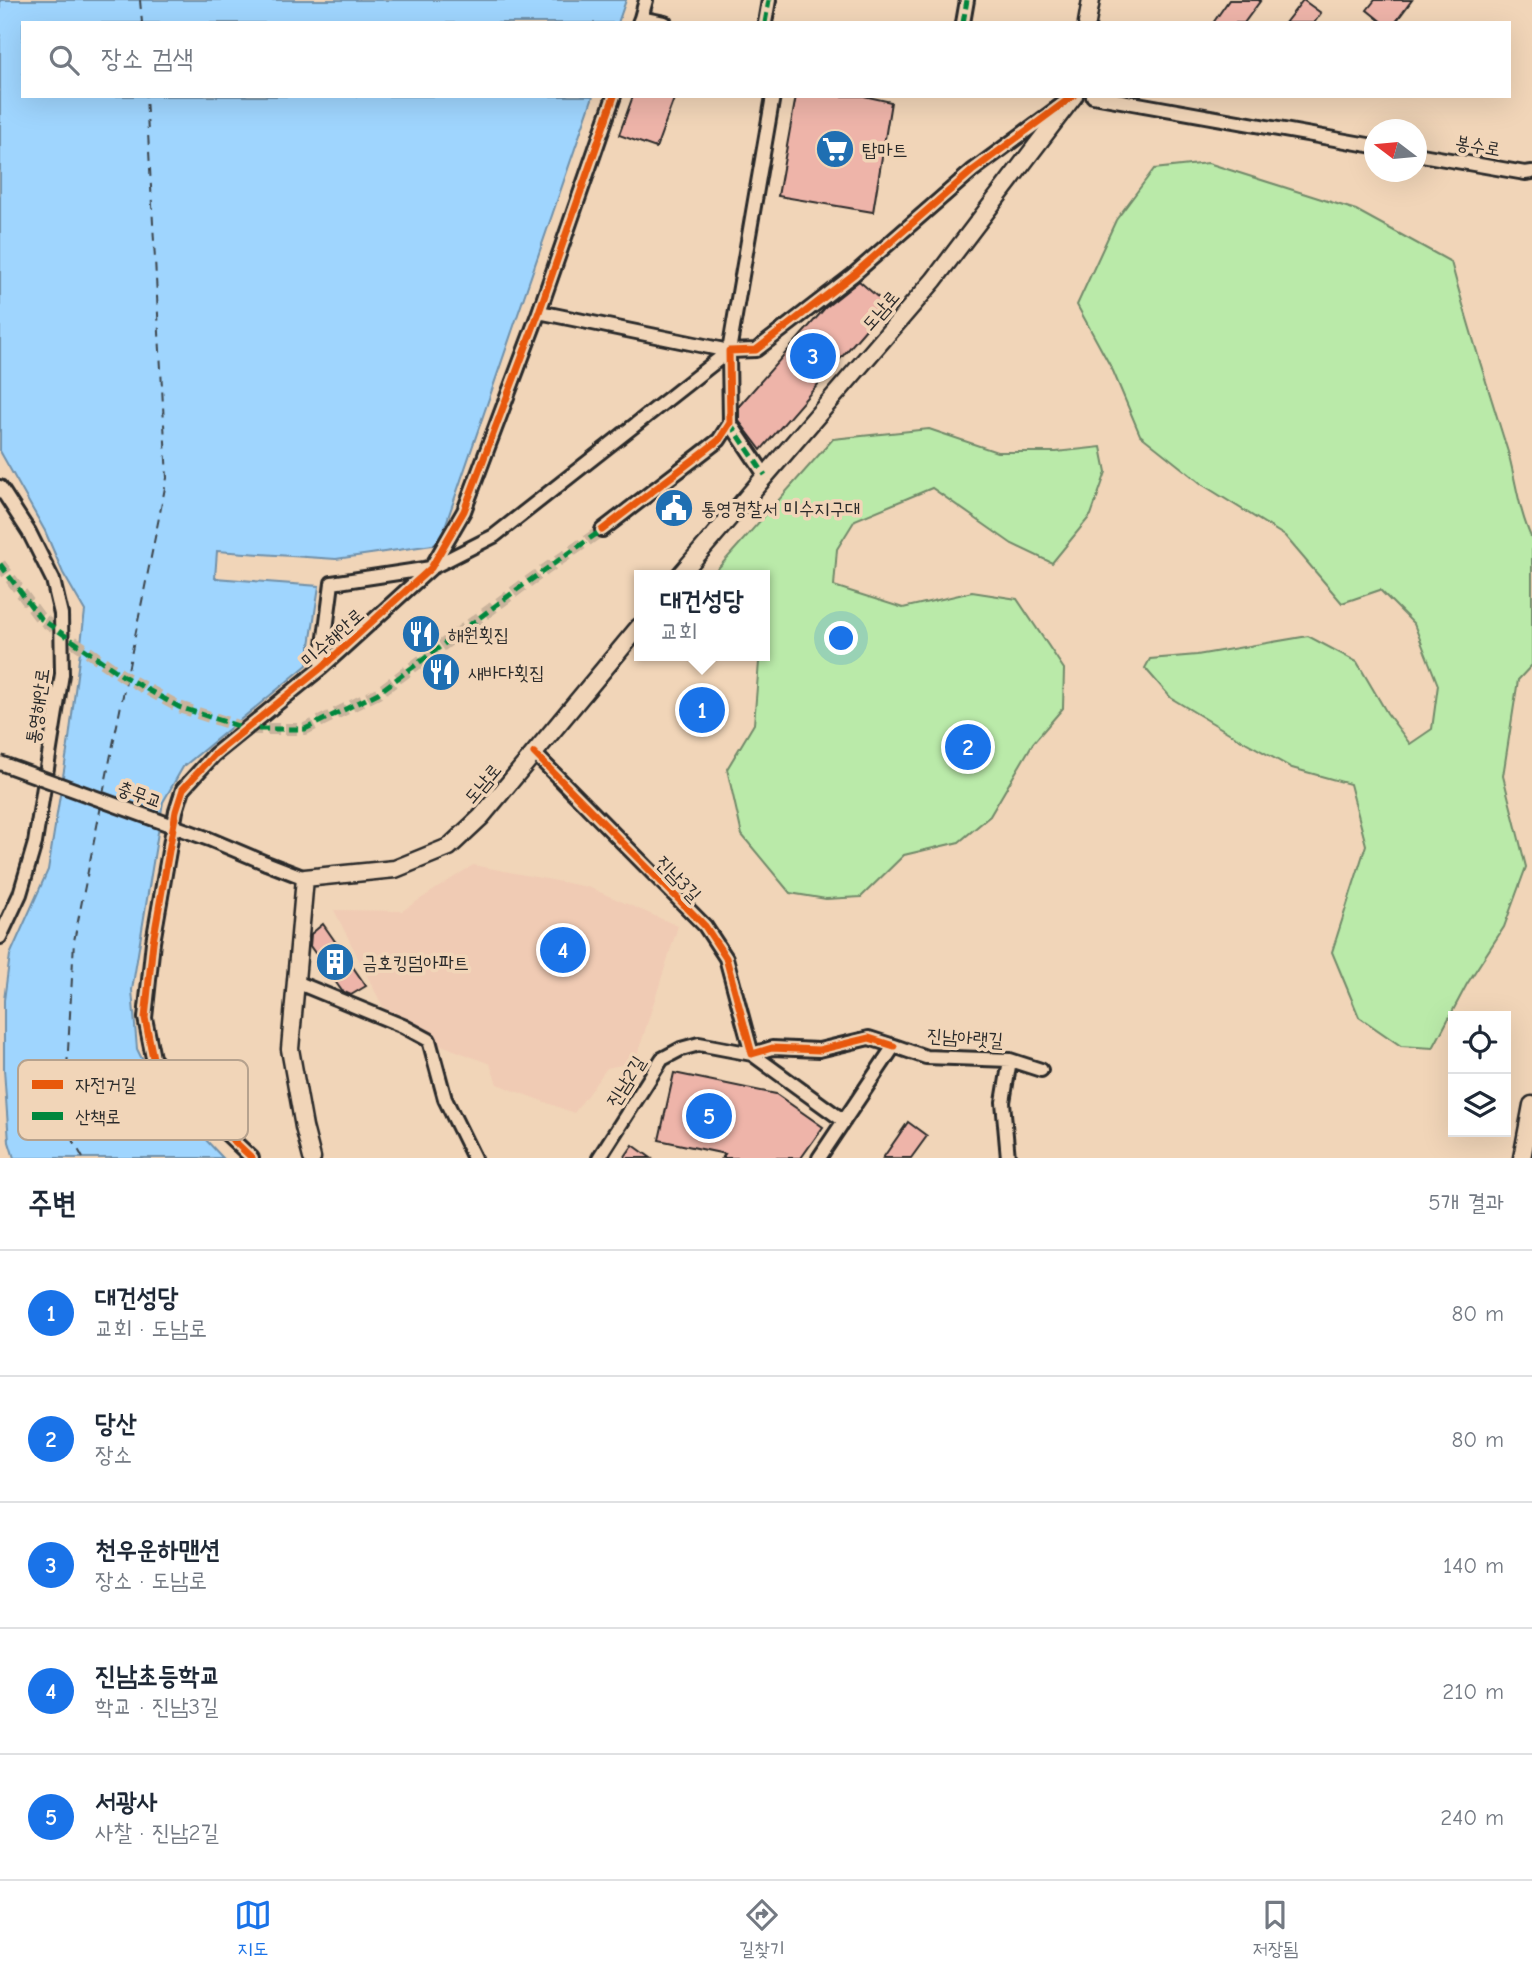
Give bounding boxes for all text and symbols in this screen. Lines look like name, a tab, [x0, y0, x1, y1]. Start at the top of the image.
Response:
search box	[21, 21, 1511, 98]
icon: search	[45, 41, 83, 79]
text: 장소 검색	[101, 44, 193, 74]
north arrow	[1364, 119, 1427, 182]
supermarket icon: 탑마트	[814, 128, 856, 170]
street label: 봉수로	[1453, 131, 1502, 161]
place label: 탑마트	[862, 139, 908, 161]
street label: 도남로	[857, 286, 904, 335]
pin: 3	[790, 330, 836, 382]
public building icon: 통영경찰서 미수지구대	[653, 487, 695, 529]
place label: 통영경찰서 미수지구대	[701, 498, 860, 520]
popup	[634, 570, 770, 661]
text: 대건성당	[660, 586, 744, 616]
street label: 미수해안로	[297, 604, 368, 671]
restaurant icon: 해원횟집	[400, 613, 442, 655]
text: 교회	[660, 618, 697, 645]
your location	[824, 621, 858, 655]
place label: 해원횟집	[448, 624, 509, 646]
restaurant icon: 새바다횟집	[420, 651, 462, 693]
place label: 새바다횟집	[468, 662, 544, 684]
street label: 통영해안로	[22, 667, 54, 746]
pin: 1	[679, 684, 725, 736]
pin: 2	[945, 721, 991, 773]
street label: 도남로	[460, 759, 506, 808]
street label: 충무교	[114, 777, 165, 813]
street label: 진남3길	[651, 851, 705, 906]
pin: 4	[540, 924, 586, 976]
building icon: 금호킹덤아파트	[314, 941, 356, 983]
place label: 금호킹덤아파트	[362, 952, 469, 974]
map controls	[1448, 1011, 1511, 1137]
button: locate	[1448, 1011, 1511, 1074]
street label: 진남아랫길	[926, 1024, 1004, 1052]
street label: 진남2길	[602, 1052, 650, 1111]
legend	[18, 1060, 248, 1140]
text: 자전거길	[75, 1074, 136, 1096]
button: layers	[1448, 1074, 1511, 1137]
pin: 5	[686, 1090, 732, 1142]
text: 산책로	[75, 1106, 121, 1128]
text: 주변	[28, 1186, 76, 1221]
text: 5개 결과	[1428, 1189, 1504, 1216]
text: 대건성당	[95, 1283, 179, 1313]
text: 1	[46, 1300, 56, 1327]
text: 80 m	[1451, 1300, 1504, 1327]
text: 교회 · 도남로	[95, 1315, 207, 1342]
text: 당산	[95, 1409, 137, 1439]
text: 2	[45, 1426, 57, 1453]
text: 80 m	[1451, 1426, 1504, 1453]
text: 장소	[95, 1441, 132, 1468]
text: 천우운하맨션	[95, 1535, 221, 1565]
text: 3	[45, 1552, 57, 1579]
text: 140 m	[1443, 1552, 1504, 1579]
text: 장소 · 도남로	[95, 1567, 207, 1594]
text: 진남초등학교	[95, 1661, 221, 1691]
text: 4	[46, 1678, 56, 1705]
text: 210 m	[1442, 1678, 1504, 1705]
text: 학교 · 진남3길	[95, 1693, 219, 1720]
text: 서광사	[95, 1787, 158, 1817]
text: 5	[45, 1804, 57, 1831]
text: 240 m	[1440, 1804, 1504, 1831]
text: 사찰 · 진남2길	[95, 1819, 219, 1846]
tab: 지도	[234, 1896, 272, 1962]
tab: 길찾기	[739, 1896, 785, 1962]
tab: 저장됨	[1252, 1896, 1298, 1962]

